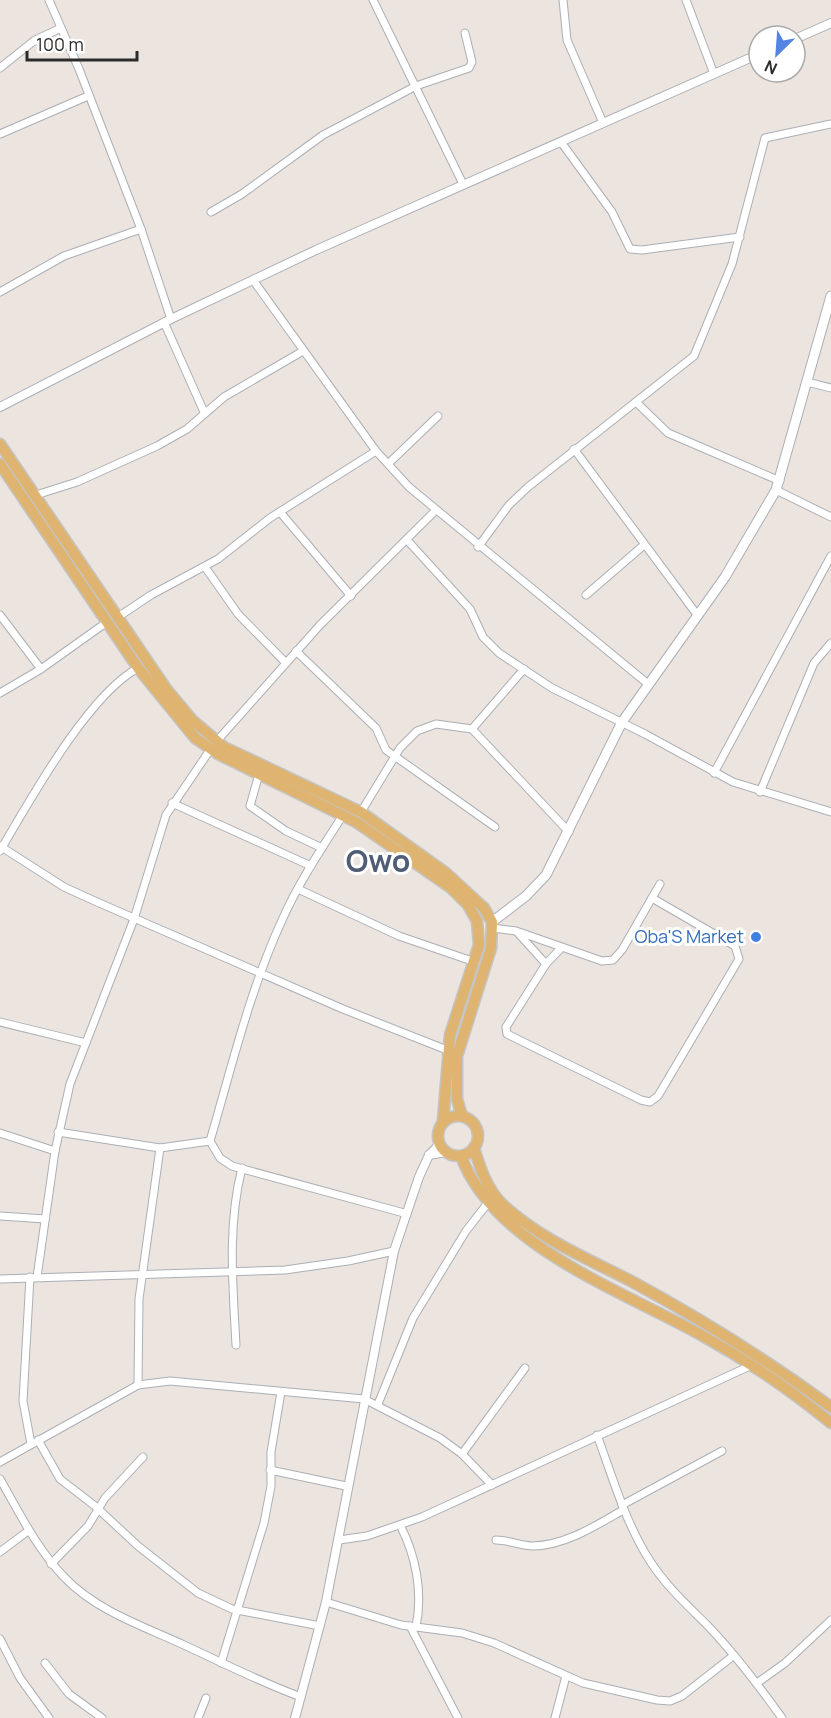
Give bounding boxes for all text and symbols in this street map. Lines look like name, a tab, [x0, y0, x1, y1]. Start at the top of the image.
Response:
scale bar	[27, 24, 136, 62]
north arrow	[747, 24, 807, 84]
text: 100 m	[36, 32, 84, 56]
text: N	[761, 55, 781, 80]
district label: Owo	[346, 840, 410, 881]
place label: Oba'S Market	[634, 924, 744, 948]
marker: Oba'S Market	[749, 930, 763, 944]

